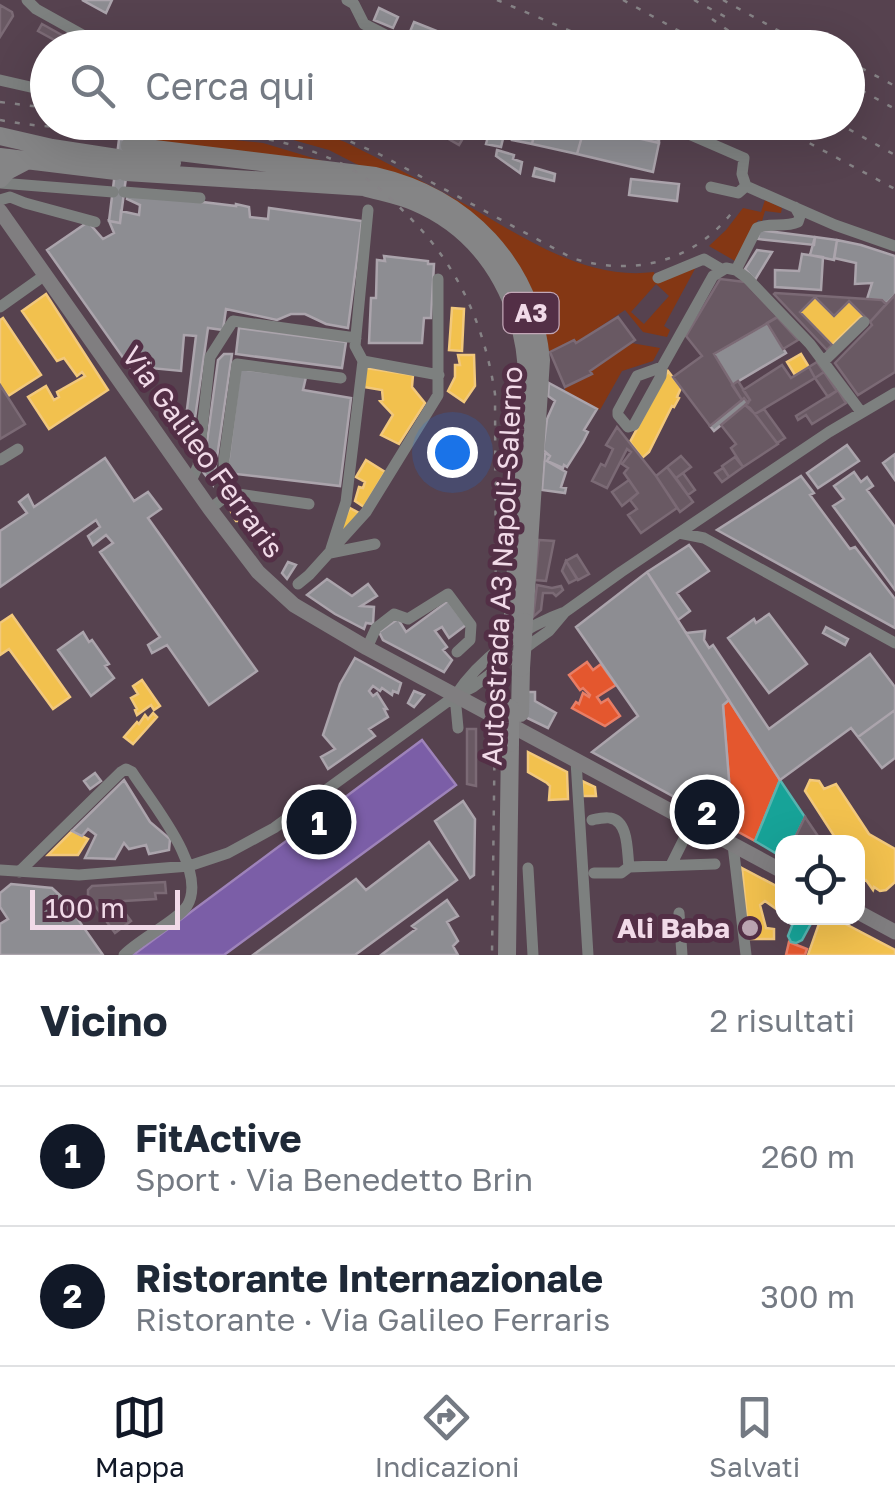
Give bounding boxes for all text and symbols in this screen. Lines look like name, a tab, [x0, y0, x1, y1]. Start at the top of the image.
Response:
search box	[30, 30, 865, 140]
icon: search	[65, 58, 120, 113]
text: Cerca qui	[145, 63, 316, 108]
road number: A3	[504, 293, 558, 333]
street label: Via Galileo Ferraris	[116, 340, 291, 564]
street label: Autostrada A3 Napoli-Salerno	[475, 366, 528, 766]
your location	[427, 427, 478, 478]
pin: 2	[674, 774, 740, 850]
pin: 1	[286, 784, 352, 860]
map controls	[775, 835, 865, 925]
button: locate	[775, 835, 865, 925]
scale bar	[30, 885, 180, 930]
text: 100 m	[45, 891, 125, 924]
place label: Ali Baba	[617, 911, 730, 944]
marker: Ali Baba	[739, 917, 761, 939]
text: Vicino	[40, 995, 168, 1045]
text: 2 risultati	[710, 1001, 855, 1039]
text: FitActive	[135, 1115, 302, 1160]
text: 1	[64, 1137, 81, 1175]
text: 260 m	[761, 1137, 855, 1175]
text: Sport · Via Benedetto Brin	[135, 1160, 533, 1198]
text: Ristorante Internazionale	[135, 1255, 603, 1300]
text: 2	[63, 1277, 82, 1315]
text: 300 m	[760, 1277, 855, 1315]
text: Ristorante · Via Galileo Ferraris	[135, 1300, 610, 1338]
tab: Mappa	[95, 1390, 185, 1483]
tab: Indicazioni	[374, 1390, 520, 1483]
tab: Salvati	[709, 1390, 800, 1483]

